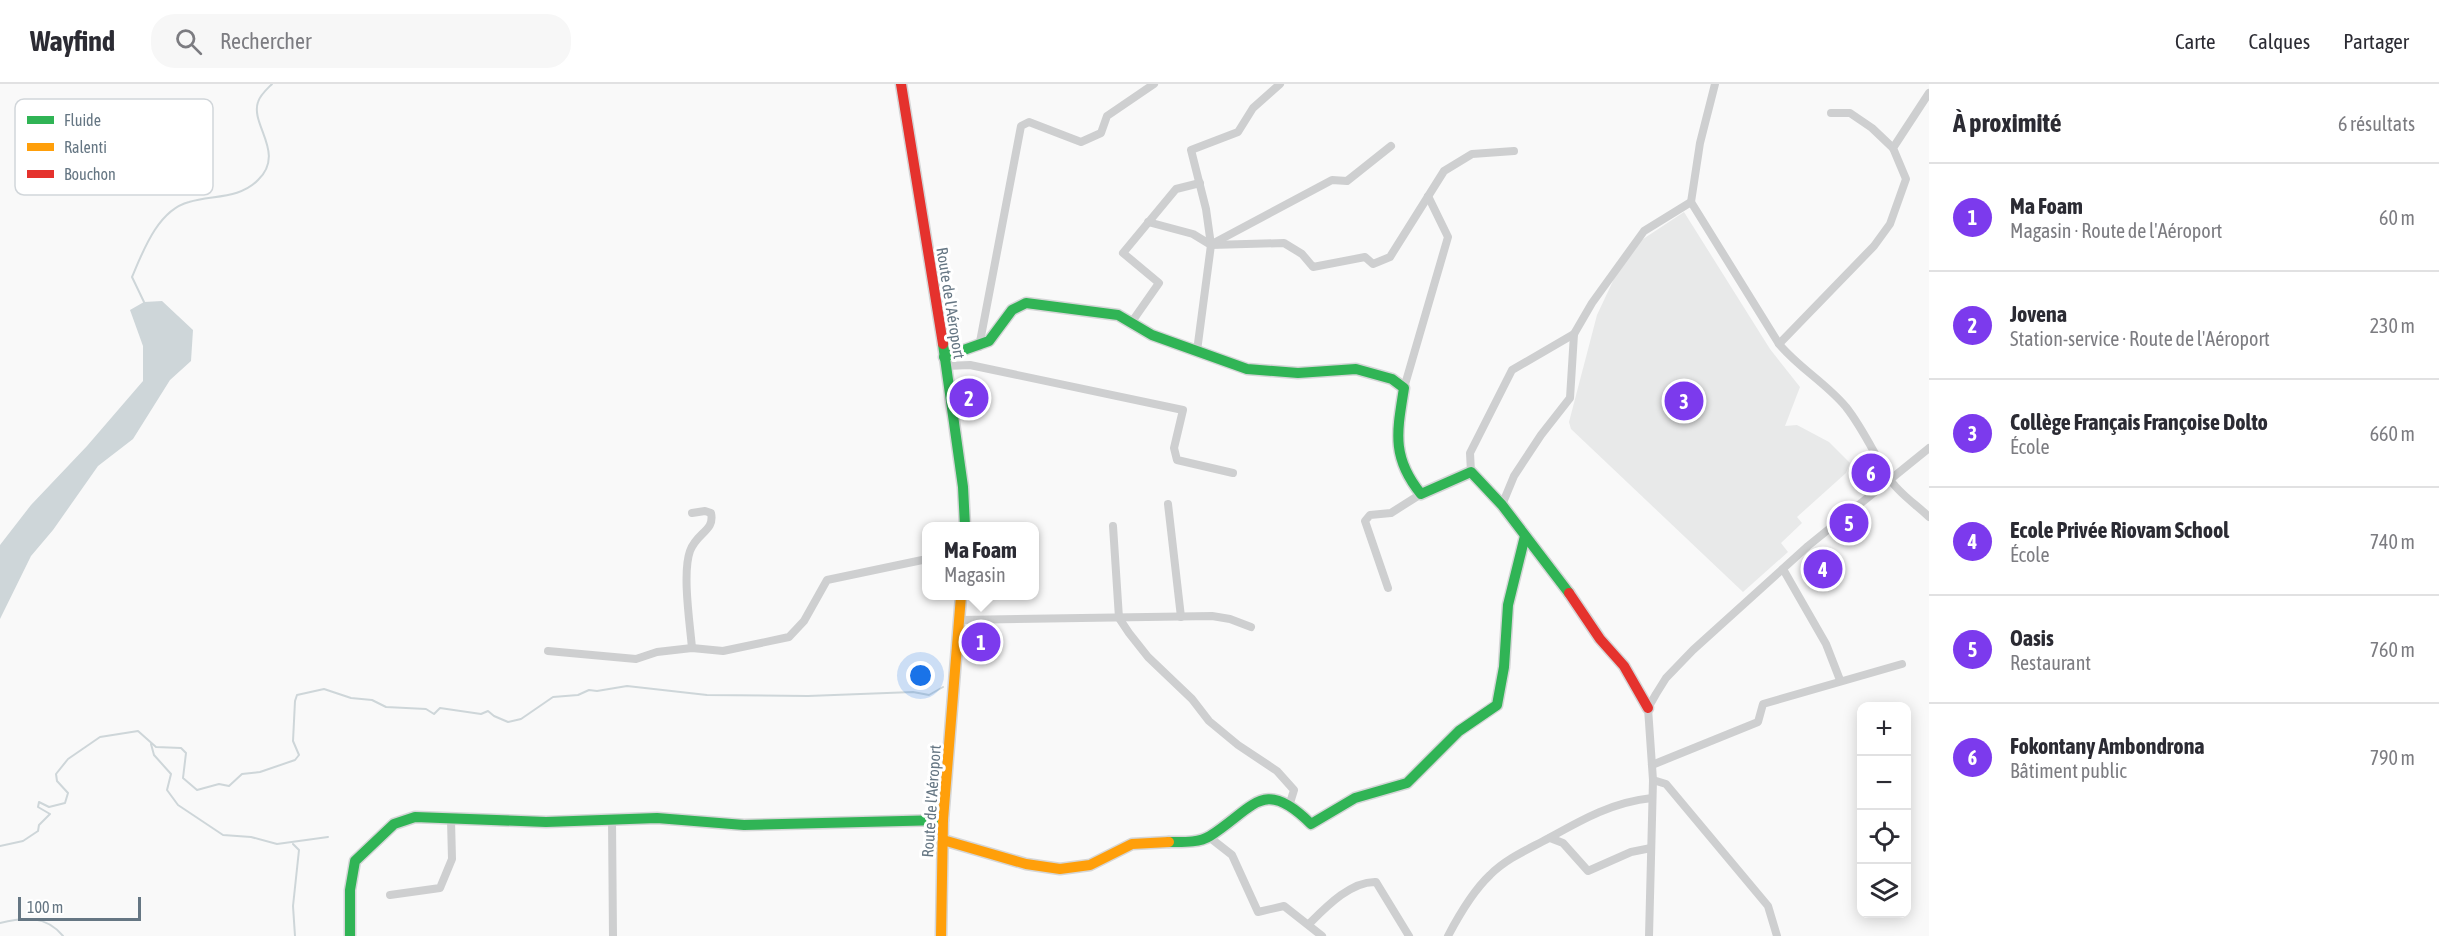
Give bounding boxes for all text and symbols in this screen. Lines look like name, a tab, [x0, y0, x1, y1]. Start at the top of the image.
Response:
search box	[151, 14, 571, 68]
text: Wayfind	[30, 25, 115, 57]
icon: search	[172, 25, 205, 58]
text: Rechercher	[220, 28, 312, 54]
text: Carte	[2175, 29, 2216, 53]
text: Calques	[2249, 29, 2310, 53]
text: Partager	[2343, 29, 2409, 53]
legend	[15, 99, 213, 195]
text: À proximité	[1953, 108, 2061, 138]
text: Fluide	[64, 111, 101, 129]
text: 6 résultats	[2338, 112, 2415, 135]
text: Ralenti	[64, 138, 107, 156]
text: Bouchon	[64, 165, 116, 183]
text: Ma Foam	[2010, 193, 2083, 219]
text: 1	[1968, 206, 1977, 229]
text: 60 m	[2379, 206, 2415, 229]
text: Magasin · Route de l'Aéroport	[2010, 219, 2222, 242]
street label: Route de l'Aéroport	[932, 246, 969, 361]
text: Jovena	[2010, 301, 2067, 327]
text: 2	[1968, 314, 1977, 337]
text: 230 m	[2370, 314, 2415, 337]
text: Station-service · Route de l'Aéroport	[2010, 327, 2270, 350]
pin: 2	[950, 376, 988, 420]
pin: 3	[1664, 378, 1704, 424]
text: Collège Français Françoise Dolto	[2010, 409, 2268, 435]
text: 3	[1968, 422, 1977, 445]
text: 660 m	[2370, 422, 2415, 445]
text: École	[2010, 435, 2050, 458]
pin: 6	[1852, 450, 1890, 496]
pin: 5	[1830, 500, 1868, 546]
text: Ecole Privée Riovam School	[2010, 517, 2229, 543]
popup	[922, 522, 1039, 600]
text: 4	[1968, 530, 1977, 553]
text: 740 m	[2370, 530, 2415, 553]
text: Ma Foam	[944, 537, 1017, 563]
text: École	[2010, 543, 2050, 566]
pin: 4	[1804, 546, 1842, 592]
text: Magasin	[944, 563, 1006, 586]
pin: 1	[962, 620, 1000, 664]
text: Oasis	[2010, 625, 2054, 651]
text: 5	[1968, 638, 1977, 661]
text: 760 m	[2370, 638, 2415, 661]
text: Restaurant	[2010, 651, 2091, 674]
your location	[906, 661, 935, 690]
map controls	[1857, 702, 1911, 918]
button: +	[1857, 702, 1911, 756]
text: Fokontany Ambondrona	[2010, 733, 2205, 759]
street label: Route de l'Aéroport	[918, 744, 945, 858]
text: 6	[1968, 746, 1977, 769]
text: 790 m	[2370, 746, 2415, 769]
button: −	[1857, 756, 1911, 810]
text: Bâtiment public	[2010, 759, 2127, 782]
button: locate	[1857, 810, 1911, 864]
button: layers	[1857, 864, 1911, 918]
scale bar	[18, 894, 141, 922]
text: 100 m	[27, 898, 63, 916]

